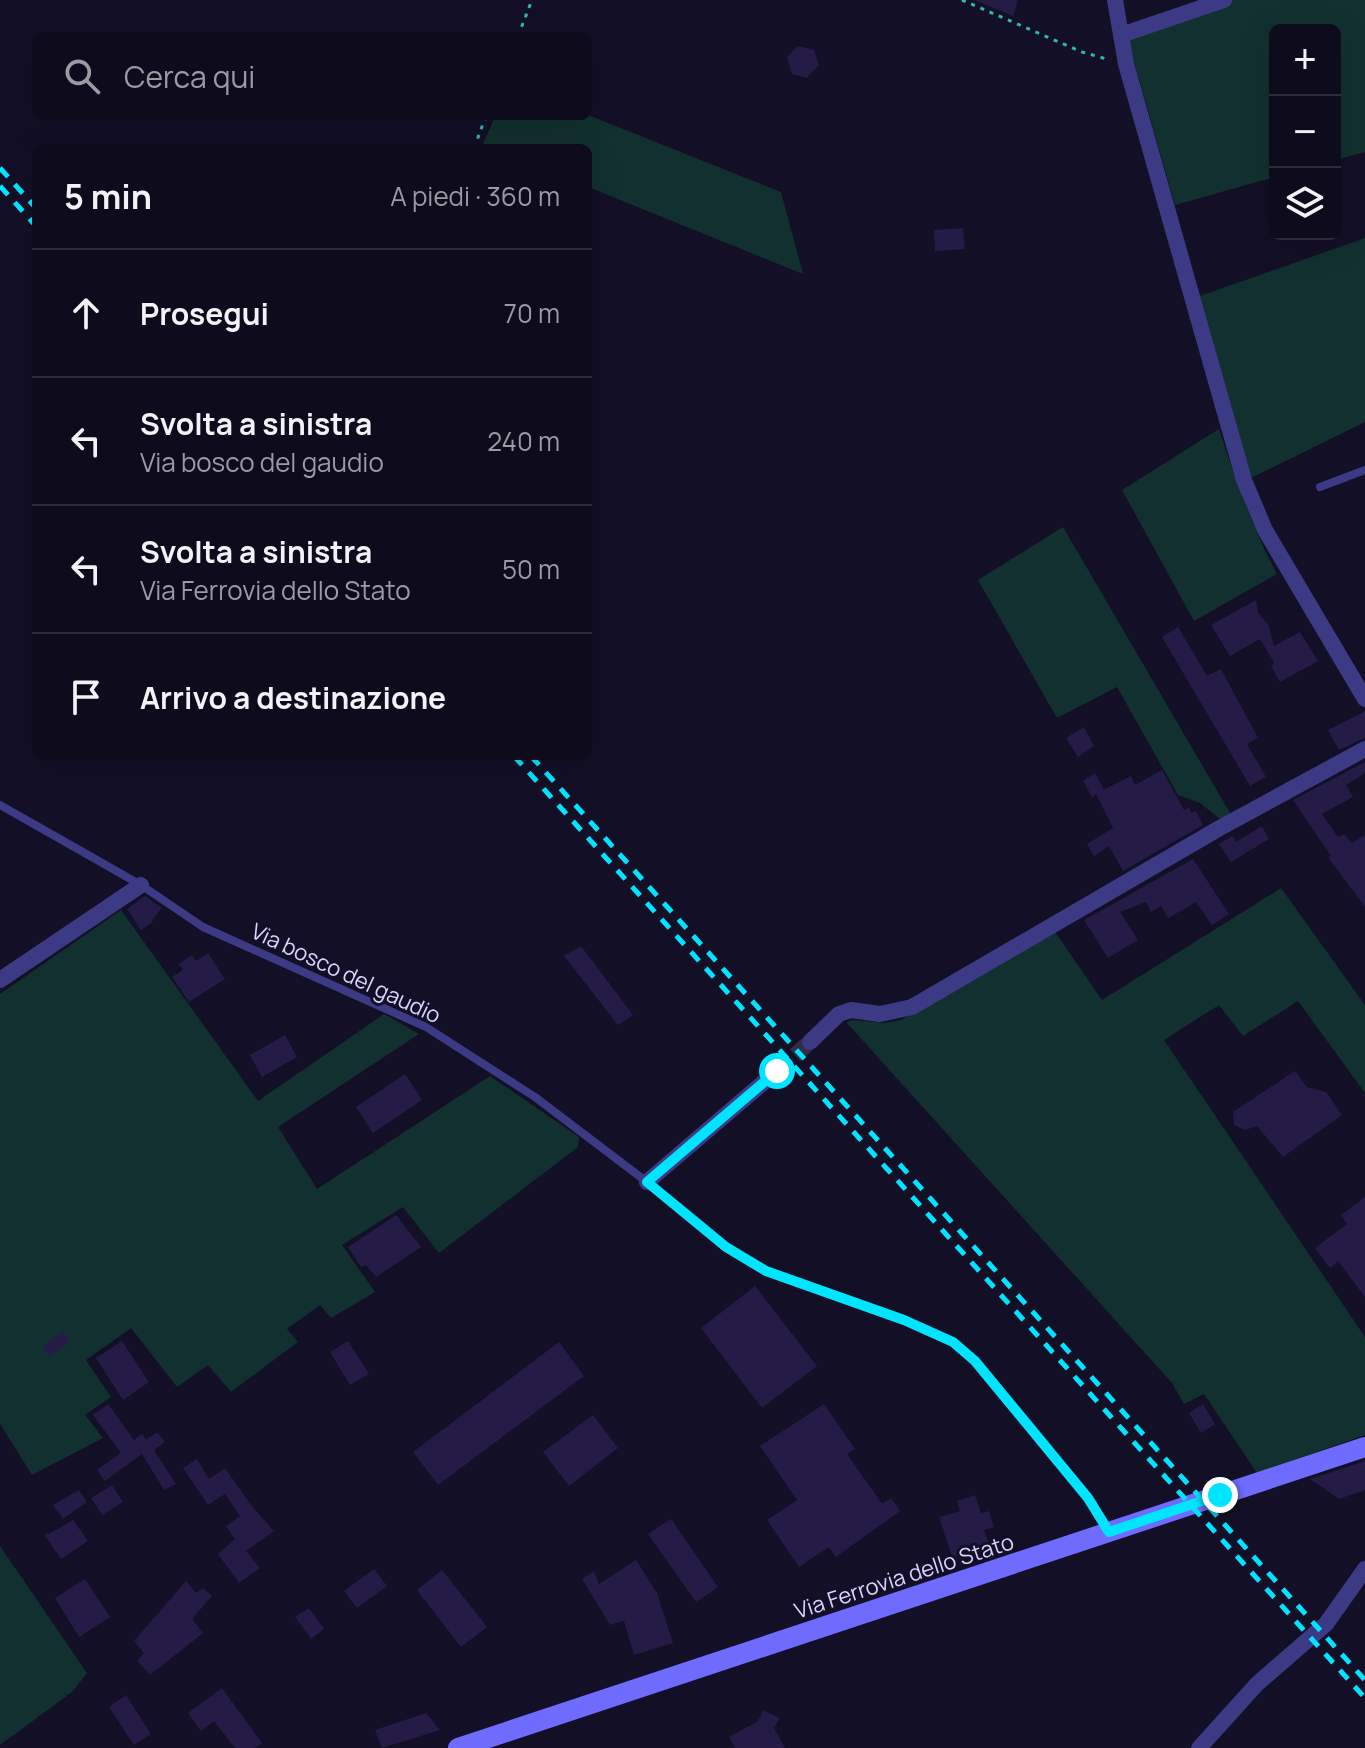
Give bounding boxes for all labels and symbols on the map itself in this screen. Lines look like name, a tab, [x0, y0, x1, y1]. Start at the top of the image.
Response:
street label: Via bosco del gaudio	[246, 916, 446, 1030]
route start	[759, 1053, 795, 1089]
route end	[1202, 1477, 1238, 1513]
street label: Via Ferrovia dello Stato	[791, 1526, 1017, 1626]

